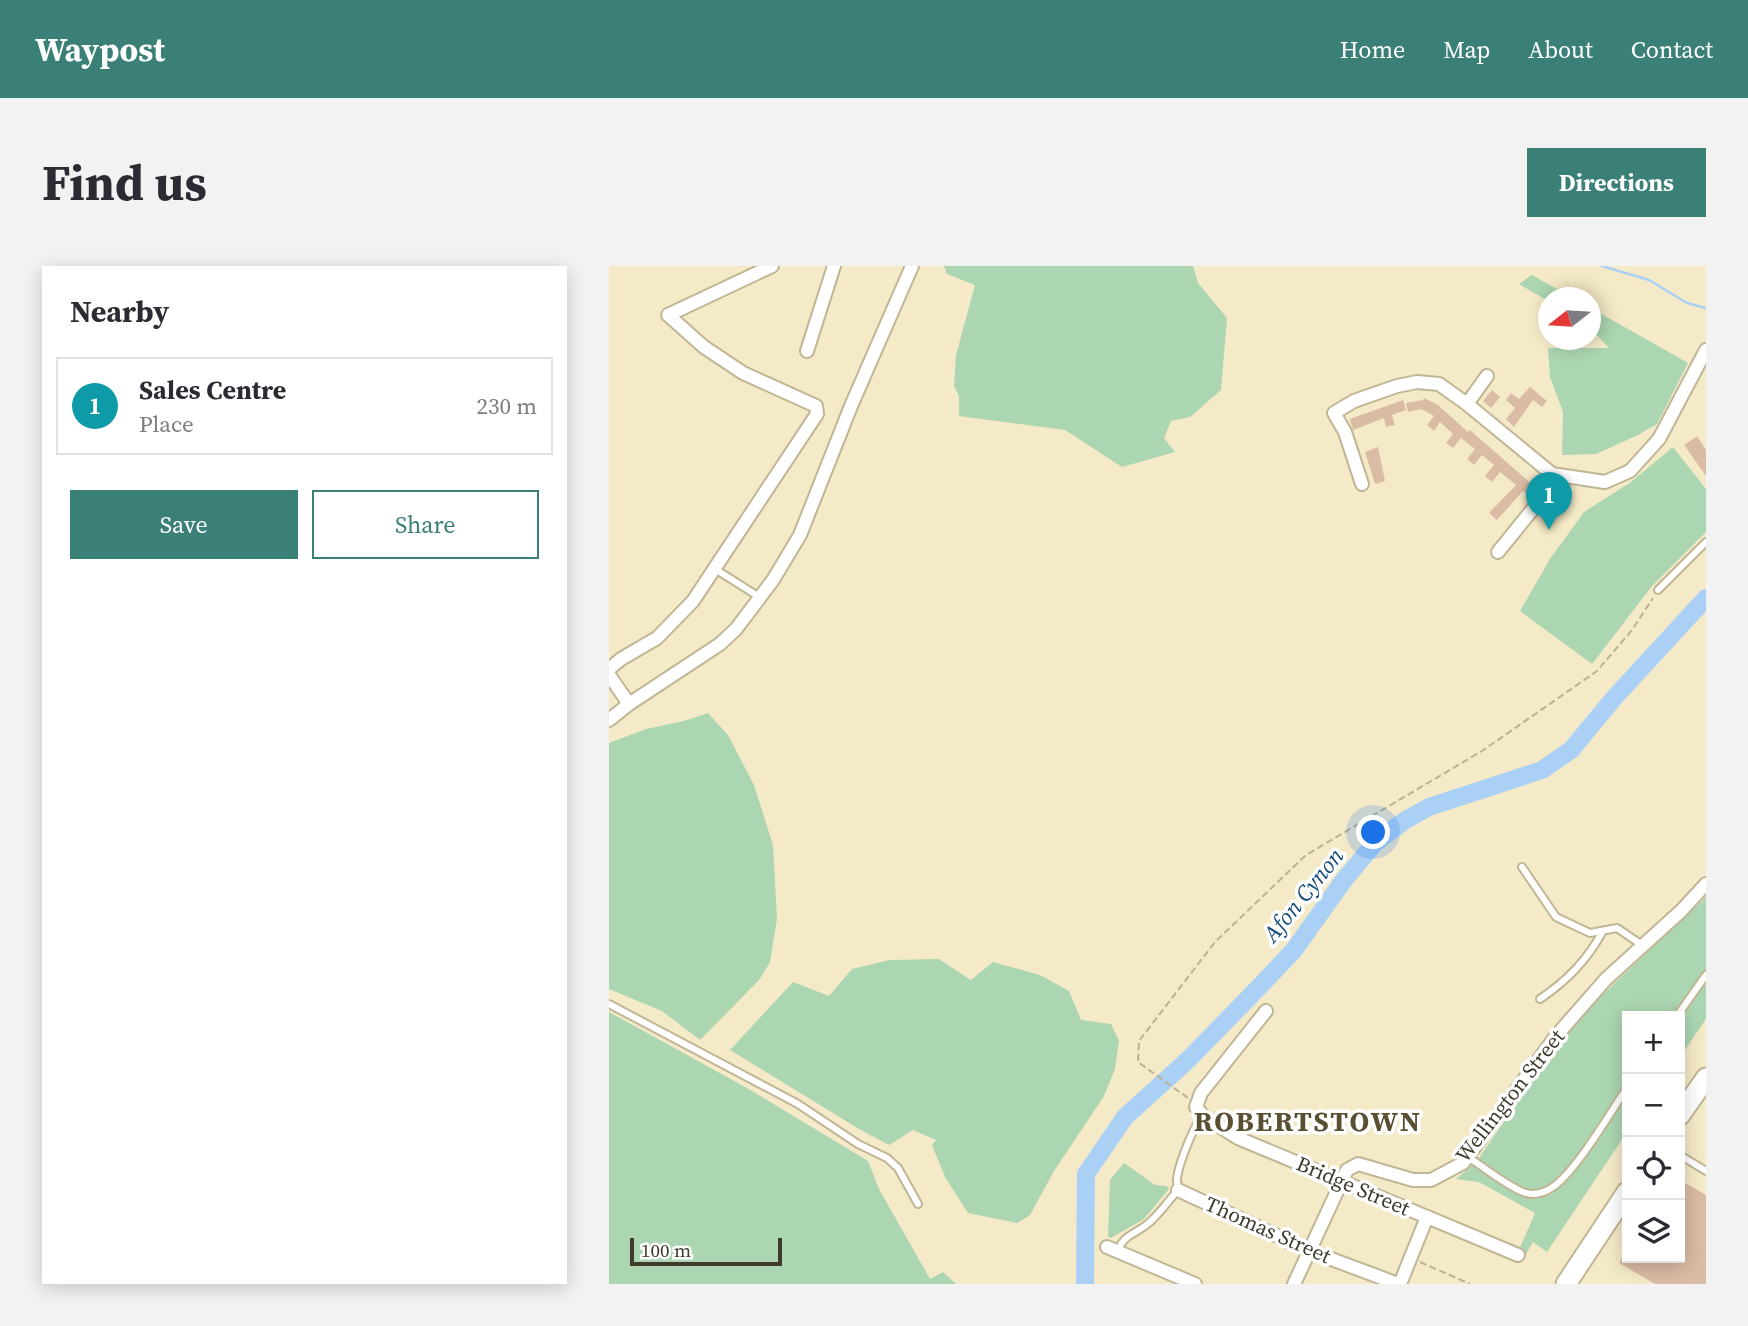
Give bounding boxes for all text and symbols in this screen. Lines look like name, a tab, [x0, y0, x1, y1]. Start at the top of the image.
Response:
text: Waypost	[35, 27, 165, 72]
text: Home	[1340, 33, 1405, 66]
text: Map	[1443, 33, 1490, 66]
text: About	[1528, 33, 1593, 66]
text: Contact	[1631, 33, 1713, 66]
button: Directions	[1527, 148, 1706, 217]
text: Find us	[42, 149, 207, 216]
north arrow	[1538, 287, 1601, 350]
text: Nearby	[70, 291, 169, 332]
text: Sales Centre	[139, 372, 286, 408]
text: 1	[89, 390, 101, 422]
text: 230 m	[476, 390, 537, 422]
text: Place	[139, 408, 194, 440]
pin: 1	[1526, 472, 1572, 530]
button: Save	[70, 490, 298, 559]
button: Share	[312, 490, 539, 559]
your location	[1356, 815, 1390, 849]
water label: Afon Cynon	[1254, 841, 1351, 950]
map controls	[1622, 1011, 1685, 1263]
button: +	[1622, 1011, 1685, 1074]
street label: Wellington Street	[1448, 1023, 1571, 1168]
button: −	[1622, 1074, 1685, 1137]
district label: ROBERTSTOWN	[1194, 1102, 1422, 1140]
button: locate	[1622, 1137, 1685, 1200]
street label: Bridge Street	[1292, 1149, 1415, 1223]
street label: Thomas Street	[1201, 1189, 1336, 1270]
button: layers	[1622, 1200, 1685, 1263]
scale bar	[630, 1235, 782, 1267]
text: 100 m	[641, 1237, 691, 1263]

